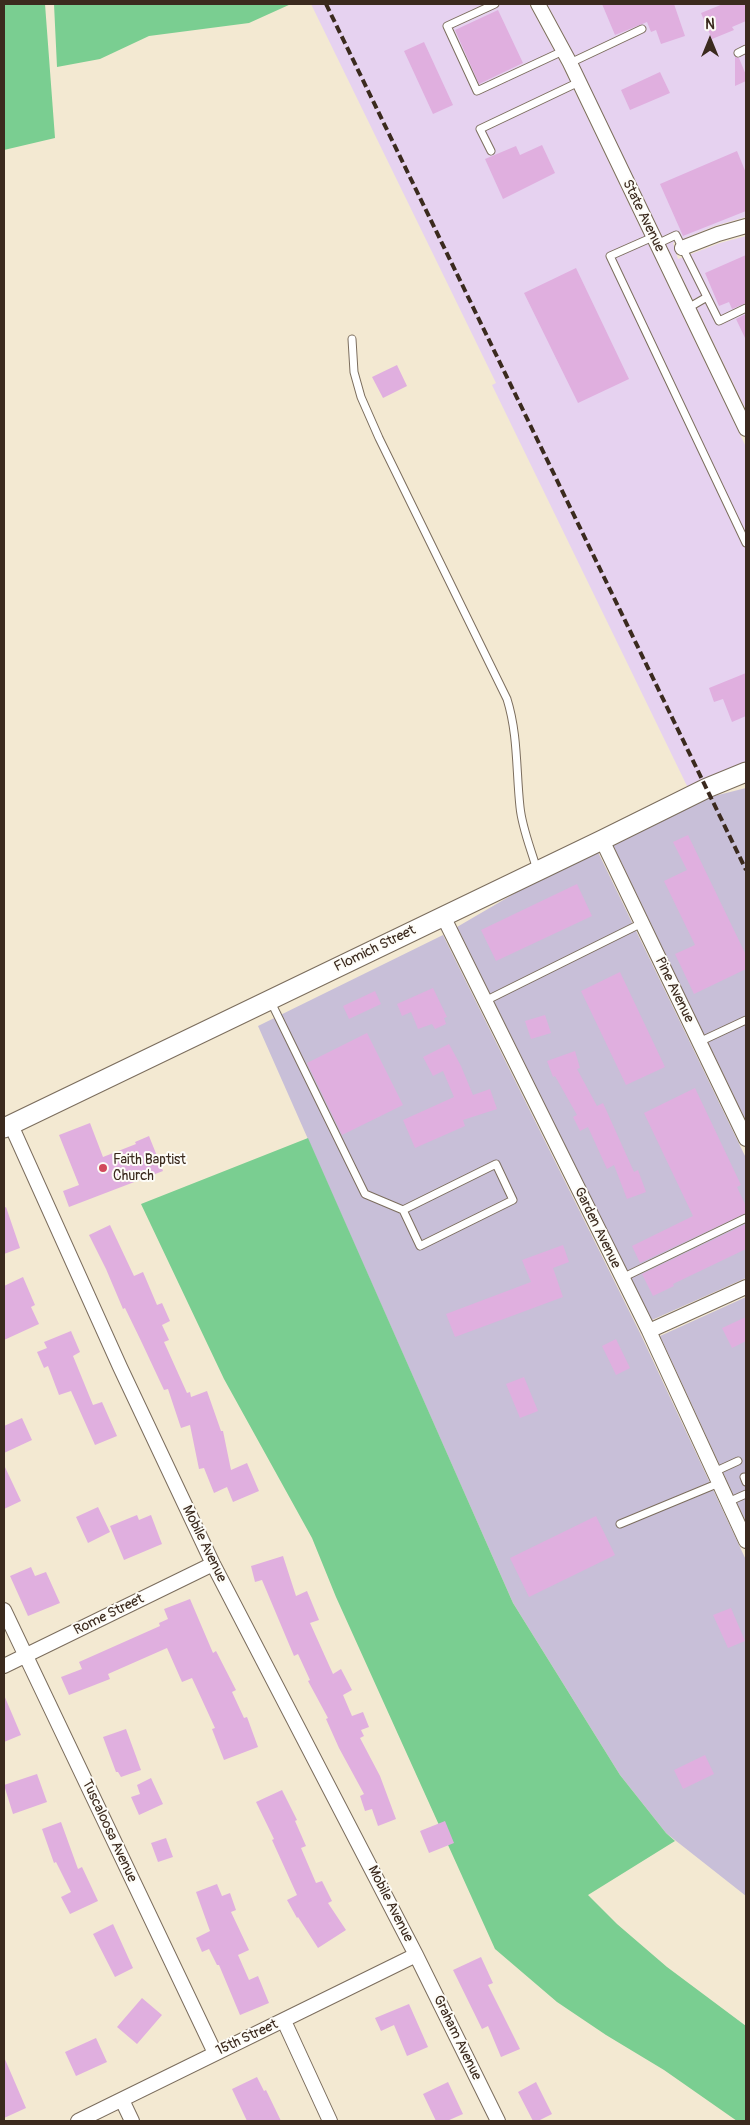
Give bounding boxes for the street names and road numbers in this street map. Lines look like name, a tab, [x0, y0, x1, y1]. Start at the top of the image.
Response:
street label: State Avenue	[618, 177, 668, 255]
street label: Flomich Street	[332, 922, 418, 976]
street label: Pine Avenue	[651, 954, 697, 1026]
street label: Garden Avenue	[570, 1185, 624, 1271]
street label: Mobile Avenue	[178, 1503, 230, 1585]
street label: Rome Street	[71, 1591, 147, 1639]
street label: Tuscaloosa Avenue	[78, 1777, 140, 1885]
street label: Mobile Avenue	[364, 1863, 416, 1945]
street label: Graham Avenue	[429, 1993, 485, 2083]
street label: 15th Street	[213, 2016, 281, 2060]

